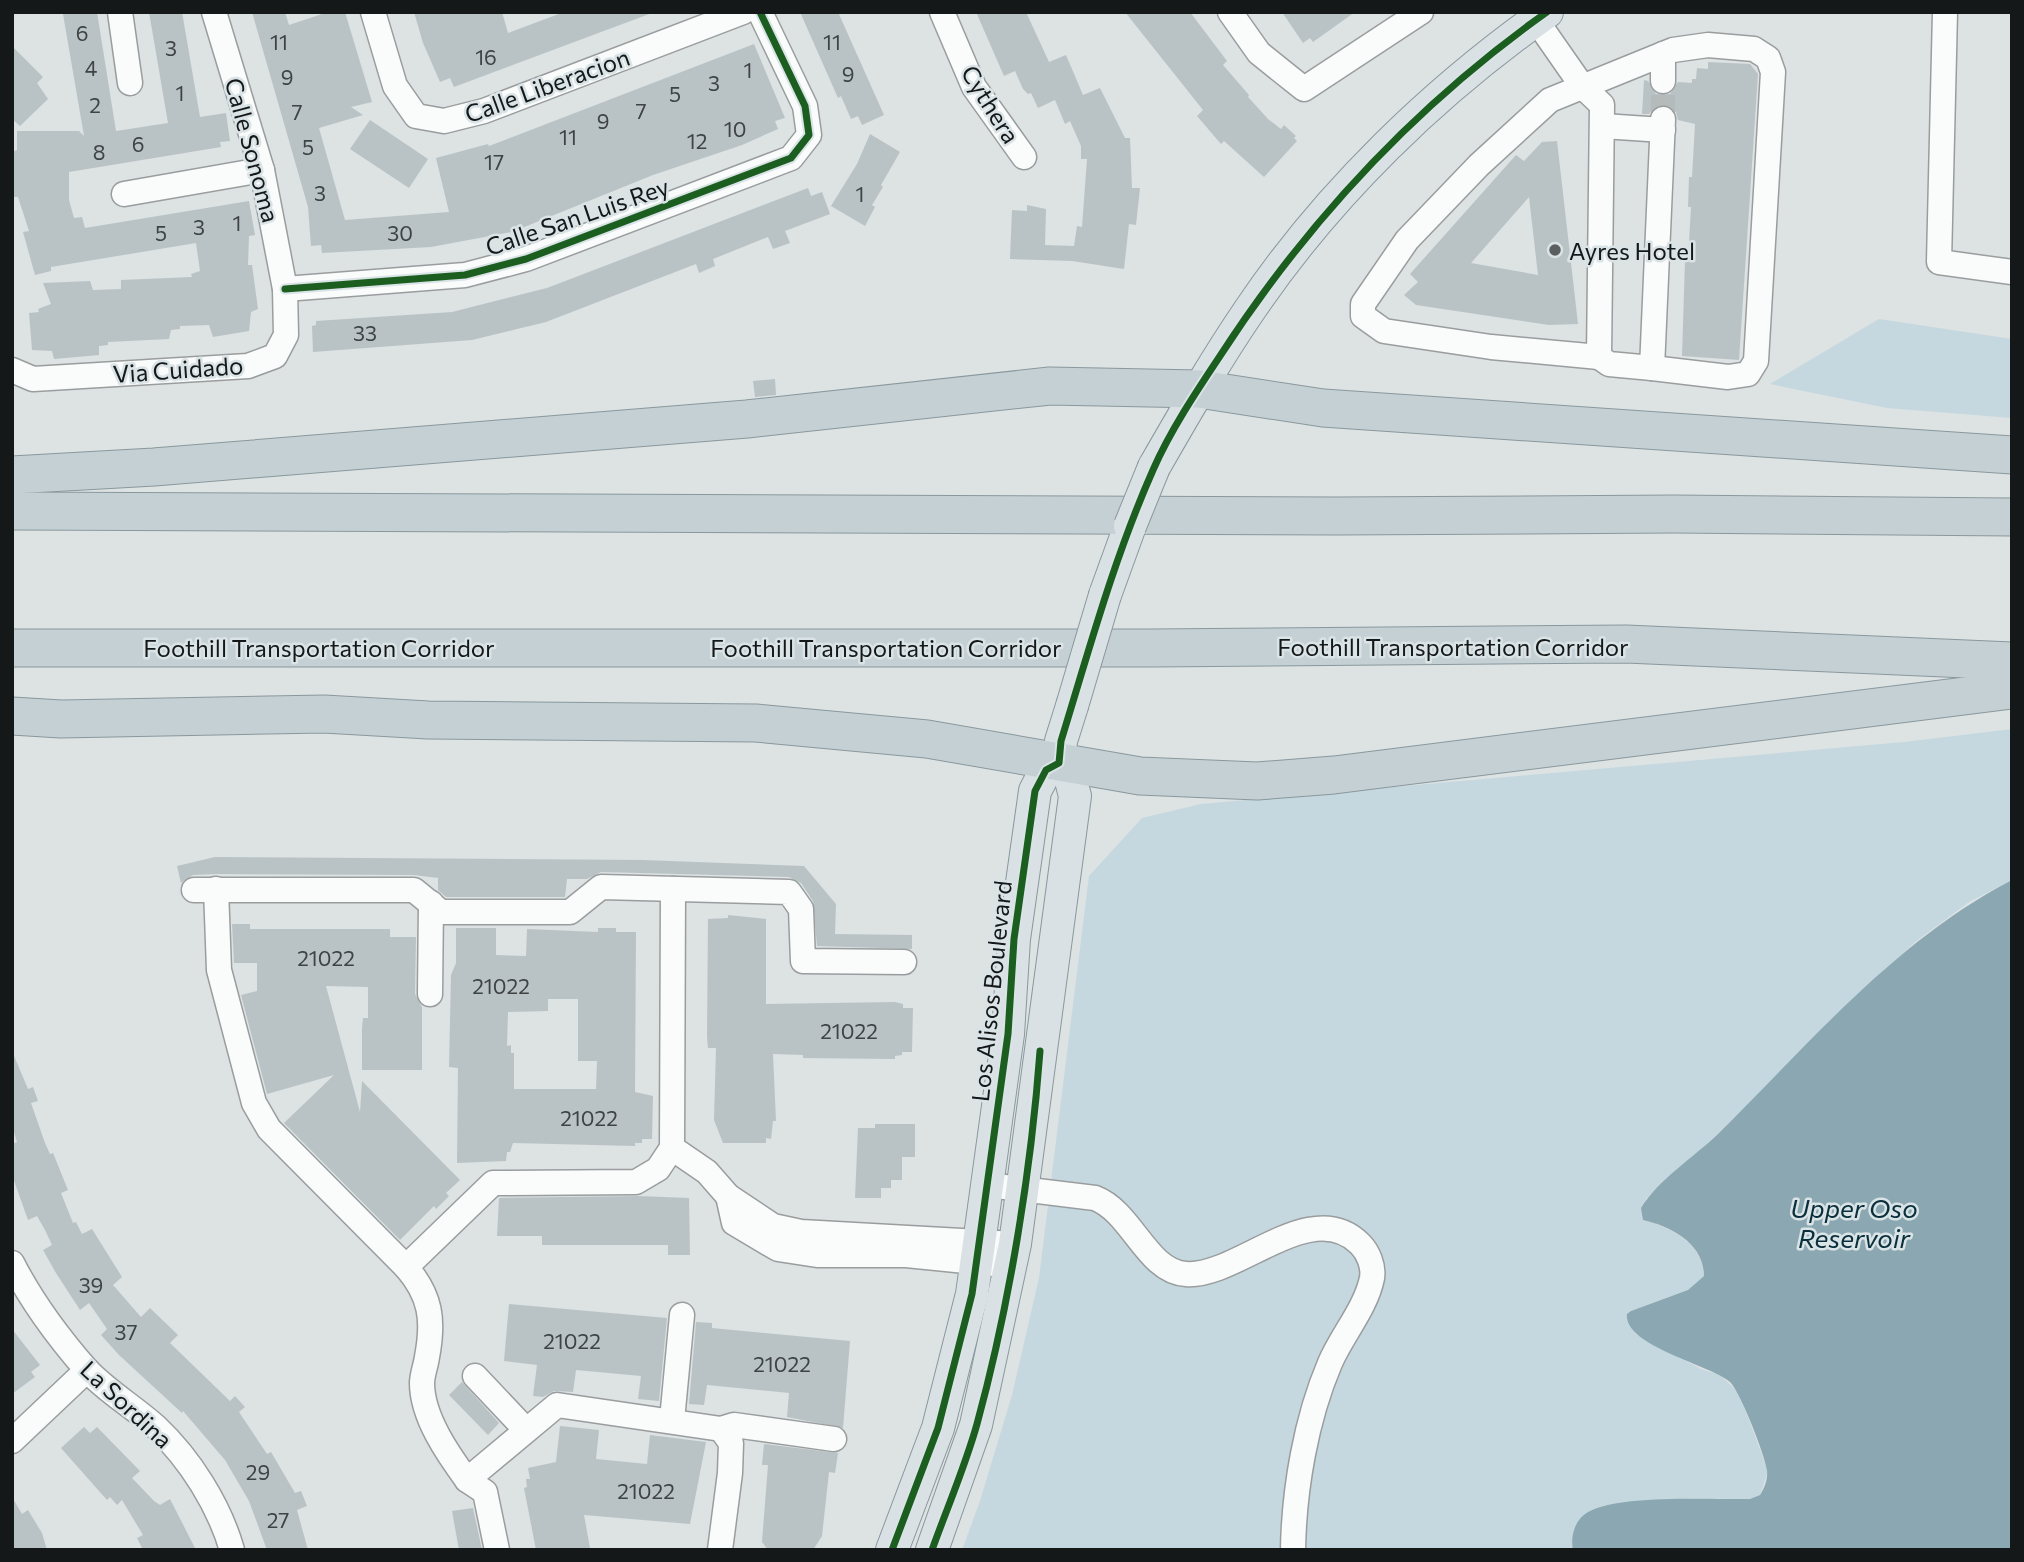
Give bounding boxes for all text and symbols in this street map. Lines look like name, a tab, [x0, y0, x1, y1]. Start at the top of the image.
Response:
house number: 6	[76, 20, 88, 45]
house number: 11	[270, 29, 288, 54]
house number: 11	[823, 29, 841, 54]
house number: 3	[165, 35, 177, 60]
street label: Calle Liberacion	[461, 42, 633, 128]
house number: 16	[475, 44, 497, 69]
house number: 4	[85, 55, 98, 80]
house number: 1	[744, 57, 752, 82]
street label: Cythera	[956, 60, 1026, 148]
house number: 9	[842, 61, 854, 86]
house number: 9	[281, 64, 293, 89]
house number: 3	[708, 70, 720, 95]
street label: Calle Sonoma	[220, 75, 286, 225]
house number: 1	[176, 80, 184, 105]
house number: 5	[669, 81, 681, 106]
house number: 2	[89, 92, 101, 117]
house number: 7	[635, 98, 647, 123]
house number: 7	[291, 99, 303, 124]
house number: 9	[597, 108, 609, 133]
house number: 10	[724, 116, 746, 141]
house number: 11	[559, 124, 577, 149]
house number: 12	[687, 128, 707, 153]
house number: 6	[132, 131, 144, 156]
house number: 5	[302, 134, 314, 159]
house number: 8	[93, 139, 105, 164]
house number: 17	[484, 149, 504, 174]
street label: Calle San Luis Rey	[481, 171, 673, 261]
house number: 3	[314, 180, 326, 205]
house number: 1	[856, 181, 864, 206]
house number: 1	[233, 210, 241, 235]
house number: 3	[193, 214, 205, 239]
house number: 5	[155, 220, 167, 245]
house number: 30	[387, 220, 413, 245]
place label: Ayres Hotel	[1569, 236, 1695, 265]
marker: Ayres Hotel	[1547, 242, 1563, 258]
house number: 33	[353, 320, 377, 345]
street label: Via Cuidado	[112, 350, 244, 388]
street label: Foothill Transportation Corridor	[1277, 632, 1629, 661]
street label: Foothill Transportation Corridor	[143, 633, 495, 662]
street label: Foothill Transportation Corridor	[710, 633, 1062, 662]
street label: Los Alisos Boulevard	[965, 879, 1017, 1103]
house number: 21022	[297, 945, 355, 970]
house number: 21022	[472, 973, 530, 998]
house number: 21022	[820, 1018, 878, 1043]
house number: 21022	[560, 1105, 618, 1130]
water label: Upper Oso Reservoir	[1790, 1192, 1918, 1253]
house number: 39	[79, 1272, 103, 1297]
house number: 37	[115, 1319, 137, 1344]
house number: 21022	[543, 1328, 601, 1353]
house number: 21022	[753, 1351, 811, 1376]
street label: La Sordina	[75, 1354, 179, 1454]
house number: 29	[246, 1459, 270, 1484]
house number: 21022	[617, 1478, 675, 1503]
house number: 27	[267, 1507, 289, 1532]

